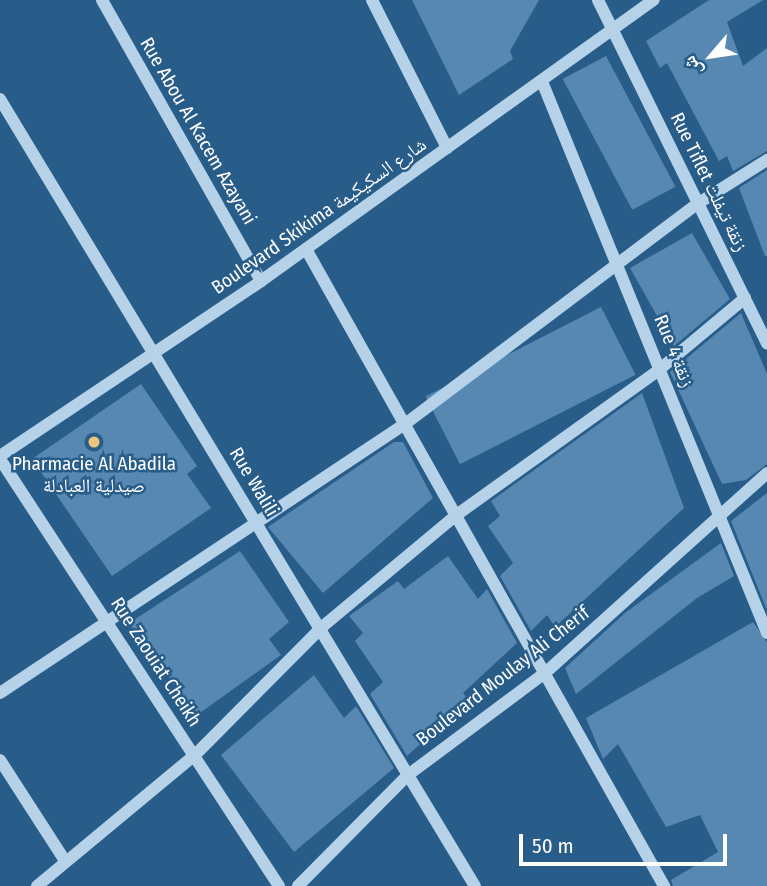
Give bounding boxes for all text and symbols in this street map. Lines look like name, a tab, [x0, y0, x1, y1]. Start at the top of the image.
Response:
north arrow	[676, 21, 746, 91]
street label: Rue Abou Al Kacem Azayani	[135, 33, 261, 229]
text: ش	[677, 52, 707, 81]
street label: Rue Tiflet زنقة تيفلت	[665, 109, 753, 255]
street label: Boulevard Skikima شارع السكيكيمة	[207, 133, 431, 299]
street label: Rue 4 زنقة	[649, 311, 699, 391]
marker: Pharmacie Al Abadila صيدلية العبادلة	[86, 434, 102, 450]
street label: Rue Walili	[225, 443, 283, 521]
place label: Pharmacie Al Abadila صيدلية العبادلة	[12, 453, 176, 497]
street label: Rue Zaouiat Cheikh	[106, 593, 206, 731]
street label: Boulevard Moulay Ali Cherif	[412, 601, 594, 751]
scale bar	[522, 820, 730, 864]
text: 50 m	[532, 833, 574, 859]

